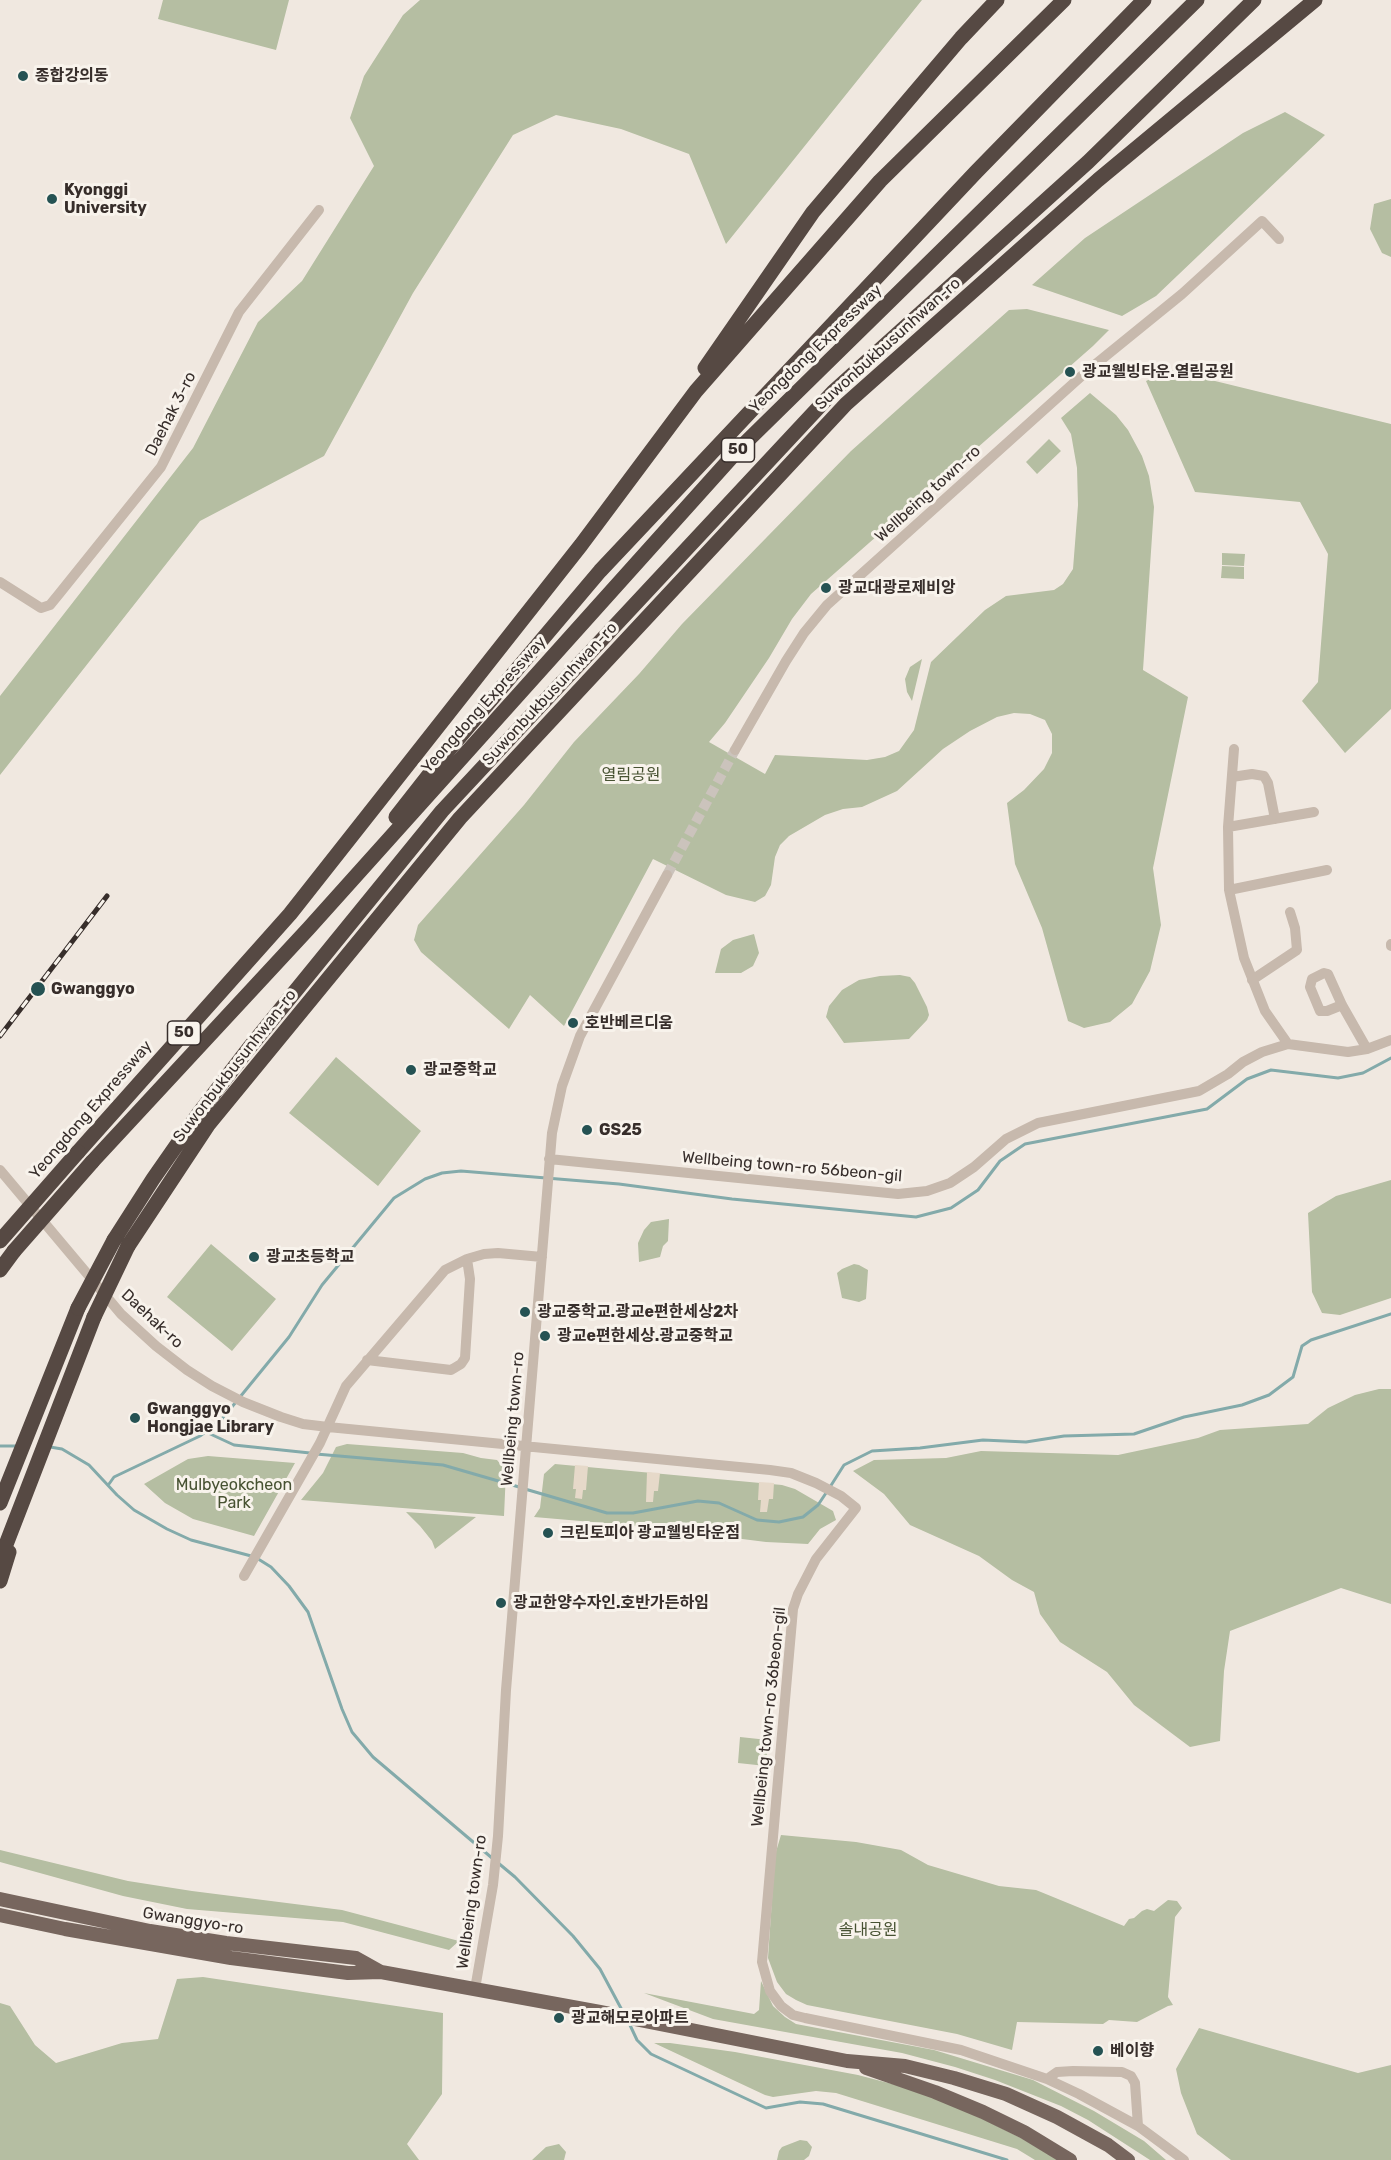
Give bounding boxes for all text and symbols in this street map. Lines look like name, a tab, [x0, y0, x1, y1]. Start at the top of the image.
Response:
place label: 종합강의동	[35, 66, 109, 86]
marker: 종합강의동	[16, 69, 30, 83]
place label: Kyonggi University	[64, 180, 147, 218]
marker: Kyonggi University	[45, 192, 59, 206]
street label: Suwonbukbusunhwan-ro	[811, 274, 965, 414]
street label: Yeongdong Expressway	[746, 281, 886, 417]
place label: 광교웰빙타운.열림공원	[1082, 362, 1234, 382]
marker: 광교웰빙타운.열림공원	[1063, 365, 1077, 379]
street label: Daehak 3-ro	[142, 369, 200, 459]
road number: 50	[722, 438, 754, 462]
street label: Wellbeing town-ro	[871, 442, 985, 546]
place label: 광교대광로제비앙	[838, 578, 956, 598]
marker: 광교대광로제비앙	[819, 581, 833, 595]
street label: Suwonbukbusunhwan-ro	[479, 618, 621, 770]
street label: Yeongdong Expressway	[418, 633, 550, 777]
park label: 열림공원	[602, 765, 660, 785]
place label: Gwanggyo	[51, 979, 135, 999]
marker: Gwanggyo	[29, 980, 47, 998]
street label: Suwonbukbusunhwan-ro	[169, 986, 301, 1146]
place label: 호반베르디움	[585, 1013, 673, 1033]
marker: 호반베르디움	[566, 1016, 580, 1030]
road number: 50	[168, 1021, 201, 1045]
street label: Yeongdong Expressway	[26, 1037, 156, 1183]
place label: 광교중학교	[423, 1060, 497, 1080]
marker: 광교중학교	[404, 1063, 418, 1077]
place label: GS25	[599, 1120, 642, 1140]
marker: GS25	[580, 1123, 594, 1137]
street label: Wellbeing town-ro 56beon-gil	[681, 1148, 903, 1186]
place label: 광교초등학교	[266, 1247, 354, 1267]
marker: 광교초등학교	[247, 1250, 261, 1264]
street label: Daehak-ro	[117, 1285, 187, 1353]
place label: 광교중학교.광교e편한세상2차	[537, 1302, 738, 1322]
marker: 광교중학교.광교e편한세상2차	[518, 1305, 532, 1319]
place label: 광교e편한세상.광교중학교	[557, 1326, 733, 1346]
marker: 광교e편한세상.광교중학교	[538, 1329, 552, 1343]
street label: Wellbeing town-ro	[498, 1351, 528, 1487]
place label: Gwanggyo Hongjae Library	[147, 1399, 274, 1437]
marker: Gwanggyo Hongjae Library	[128, 1411, 142, 1425]
park label: Mulbyeokcheon Park	[176, 1475, 292, 1513]
place label: 크린토피아 광교웰빙타운점	[560, 1523, 740, 1543]
marker: 크린토피아 광교웰빙타운점	[541, 1526, 555, 1540]
place label: 광교한양수자인.호반가든하임	[513, 1593, 709, 1613]
marker: 광교한양수자인.호반가든하임	[494, 1596, 508, 1610]
street label: Wellbeing town-ro 36beon-gil	[748, 1606, 790, 1828]
street label: Wellbeing town-ro	[453, 1834, 491, 1970]
street label: Gwanggyo-ro	[141, 1904, 245, 1938]
park label: 솔내공원	[839, 1920, 897, 1940]
place label: 광교해모로아파트	[571, 2008, 689, 2028]
marker: 광교해모로아파트	[552, 2011, 566, 2025]
place label: 베이향	[1110, 2041, 1154, 2061]
marker: 베이향	[1091, 2044, 1105, 2058]

